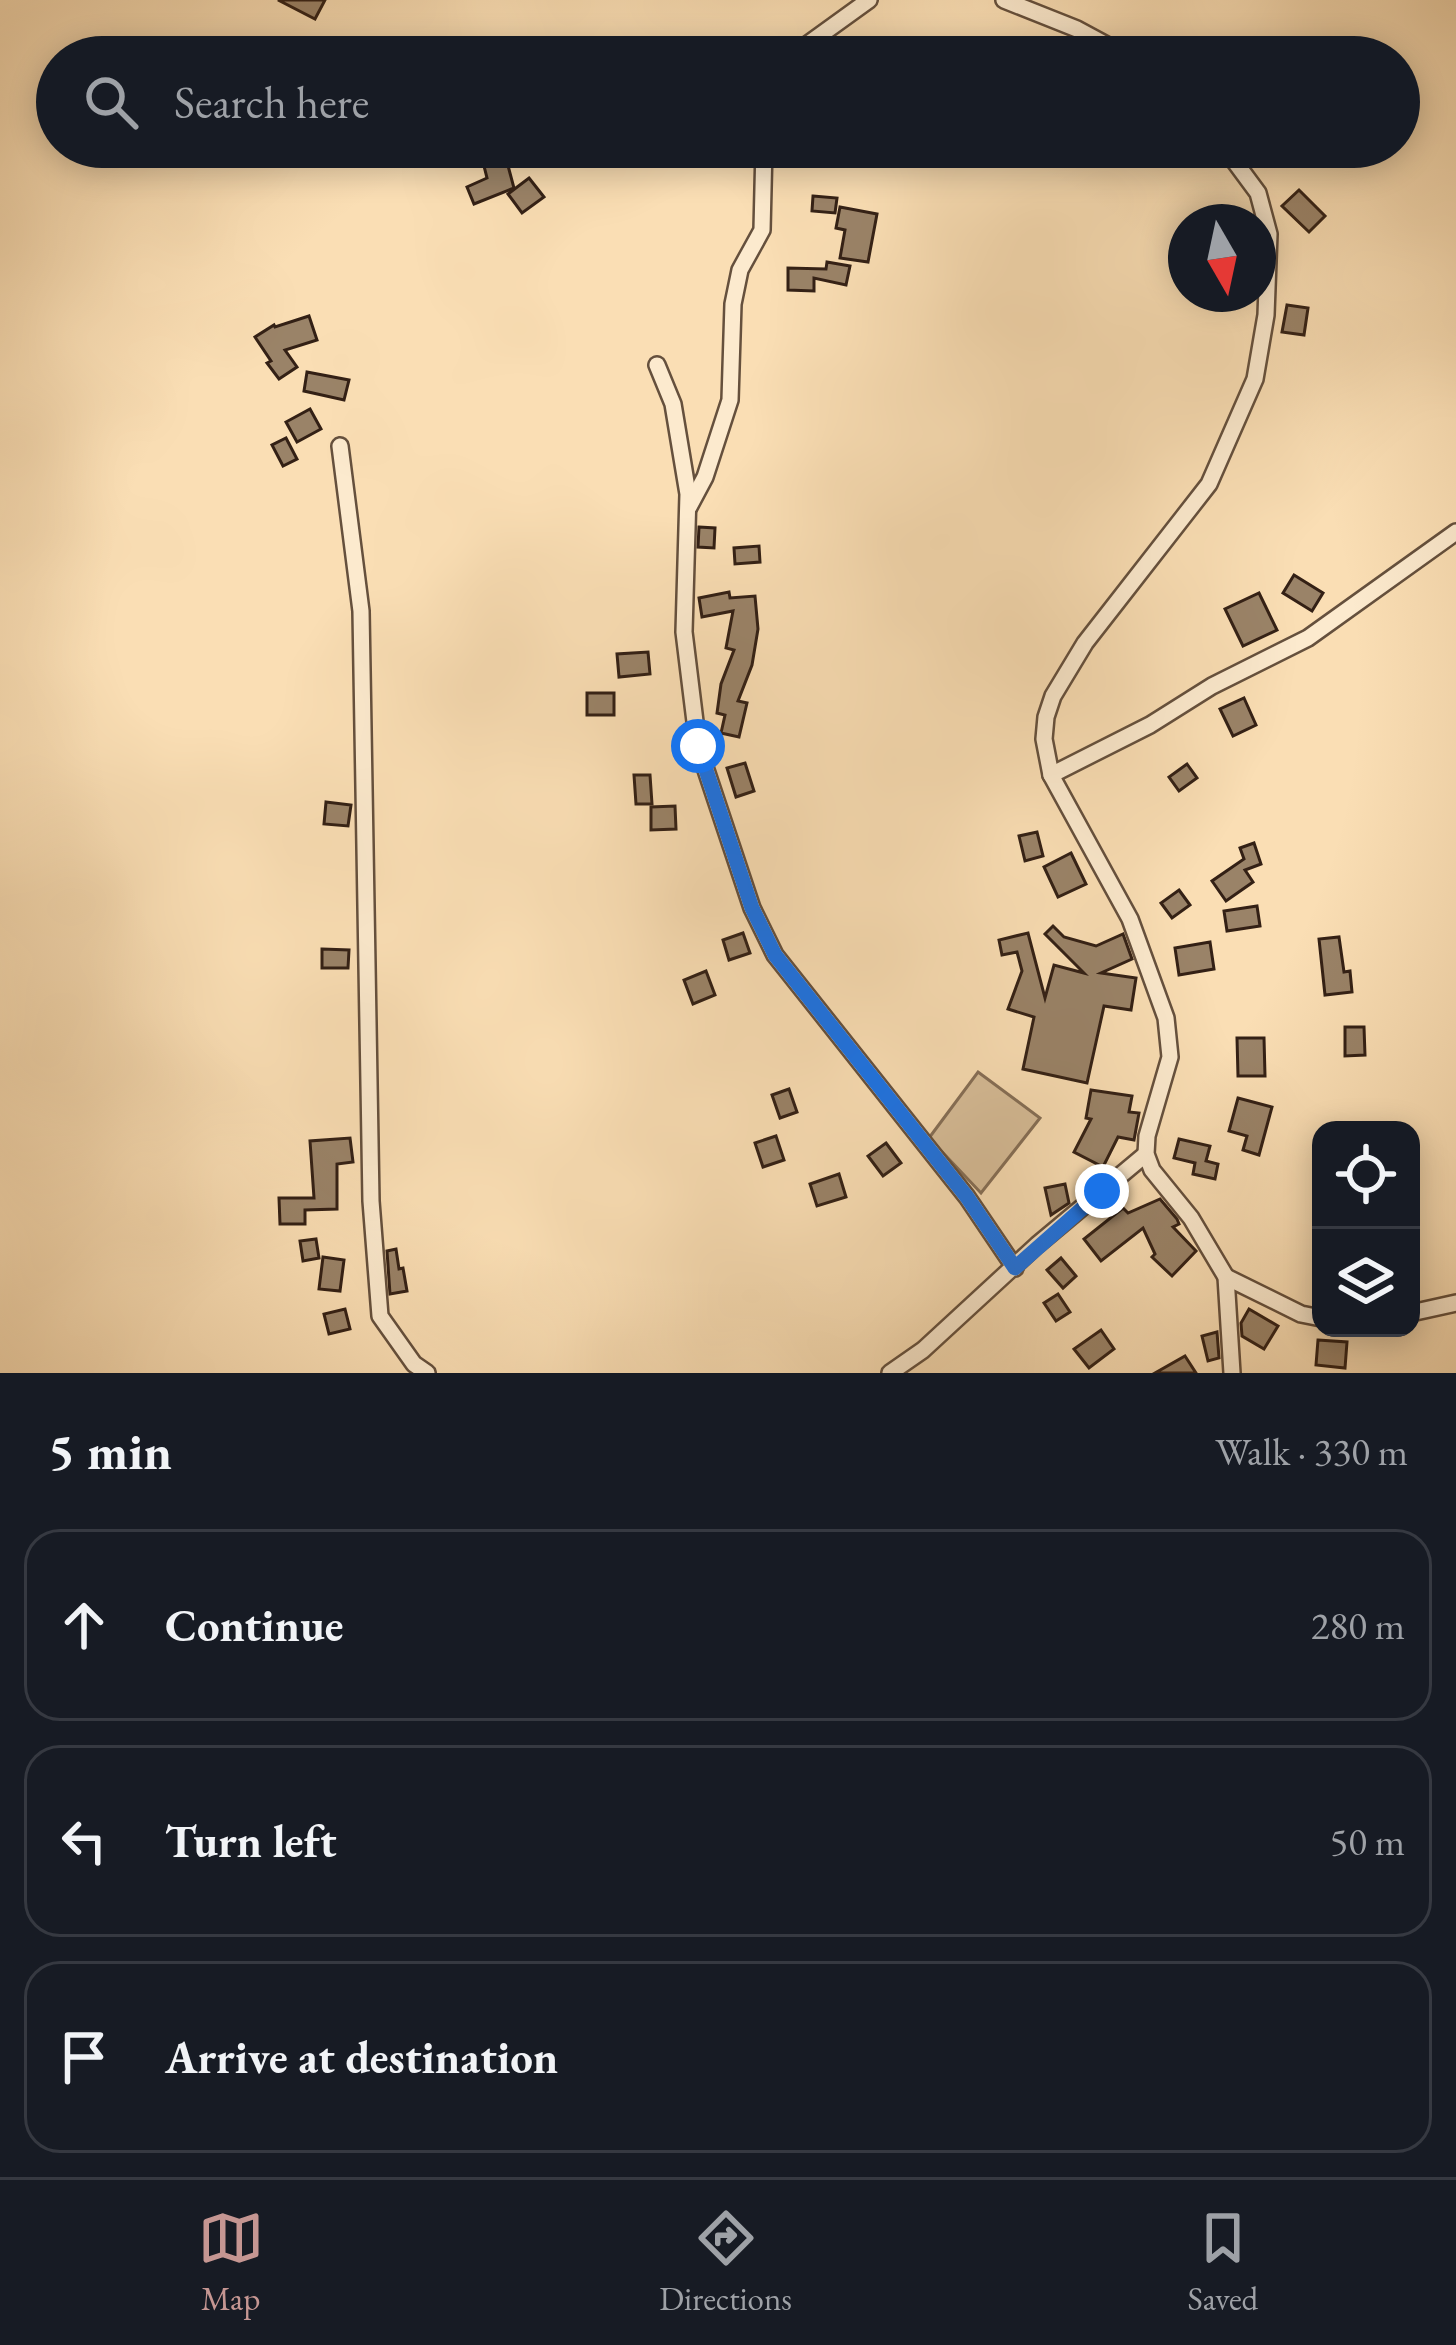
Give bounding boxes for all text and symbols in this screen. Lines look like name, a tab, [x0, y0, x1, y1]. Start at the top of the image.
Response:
search box	[36, 36, 1420, 168]
icon: search	[78, 69, 144, 135]
text: Search here	[174, 73, 369, 131]
north arrow	[1168, 204, 1276, 312]
route start	[671, 719, 725, 773]
map controls	[1312, 1121, 1420, 1337]
button: locate	[1312, 1121, 1420, 1229]
route end	[1075, 1164, 1129, 1218]
button: layers	[1312, 1229, 1420, 1337]
text: 5 min	[48, 1418, 172, 1484]
text: Walk · 330 m	[1215, 1426, 1408, 1477]
icon: ahead	[51, 1592, 117, 1658]
text: Continue	[165, 1596, 343, 1654]
text: 280 m	[1311, 1600, 1405, 1651]
icon: left	[51, 1808, 117, 1874]
text: Turn left	[165, 1812, 337, 1870]
text: 50 m	[1329, 1816, 1405, 1867]
icon: arrive	[51, 2024, 117, 2090]
text: Arrive at destination	[165, 2028, 558, 2086]
tab: Map	[198, 2205, 264, 2320]
tab: Directions	[659, 2205, 792, 2320]
tab: Saved	[1188, 2205, 1258, 2320]

